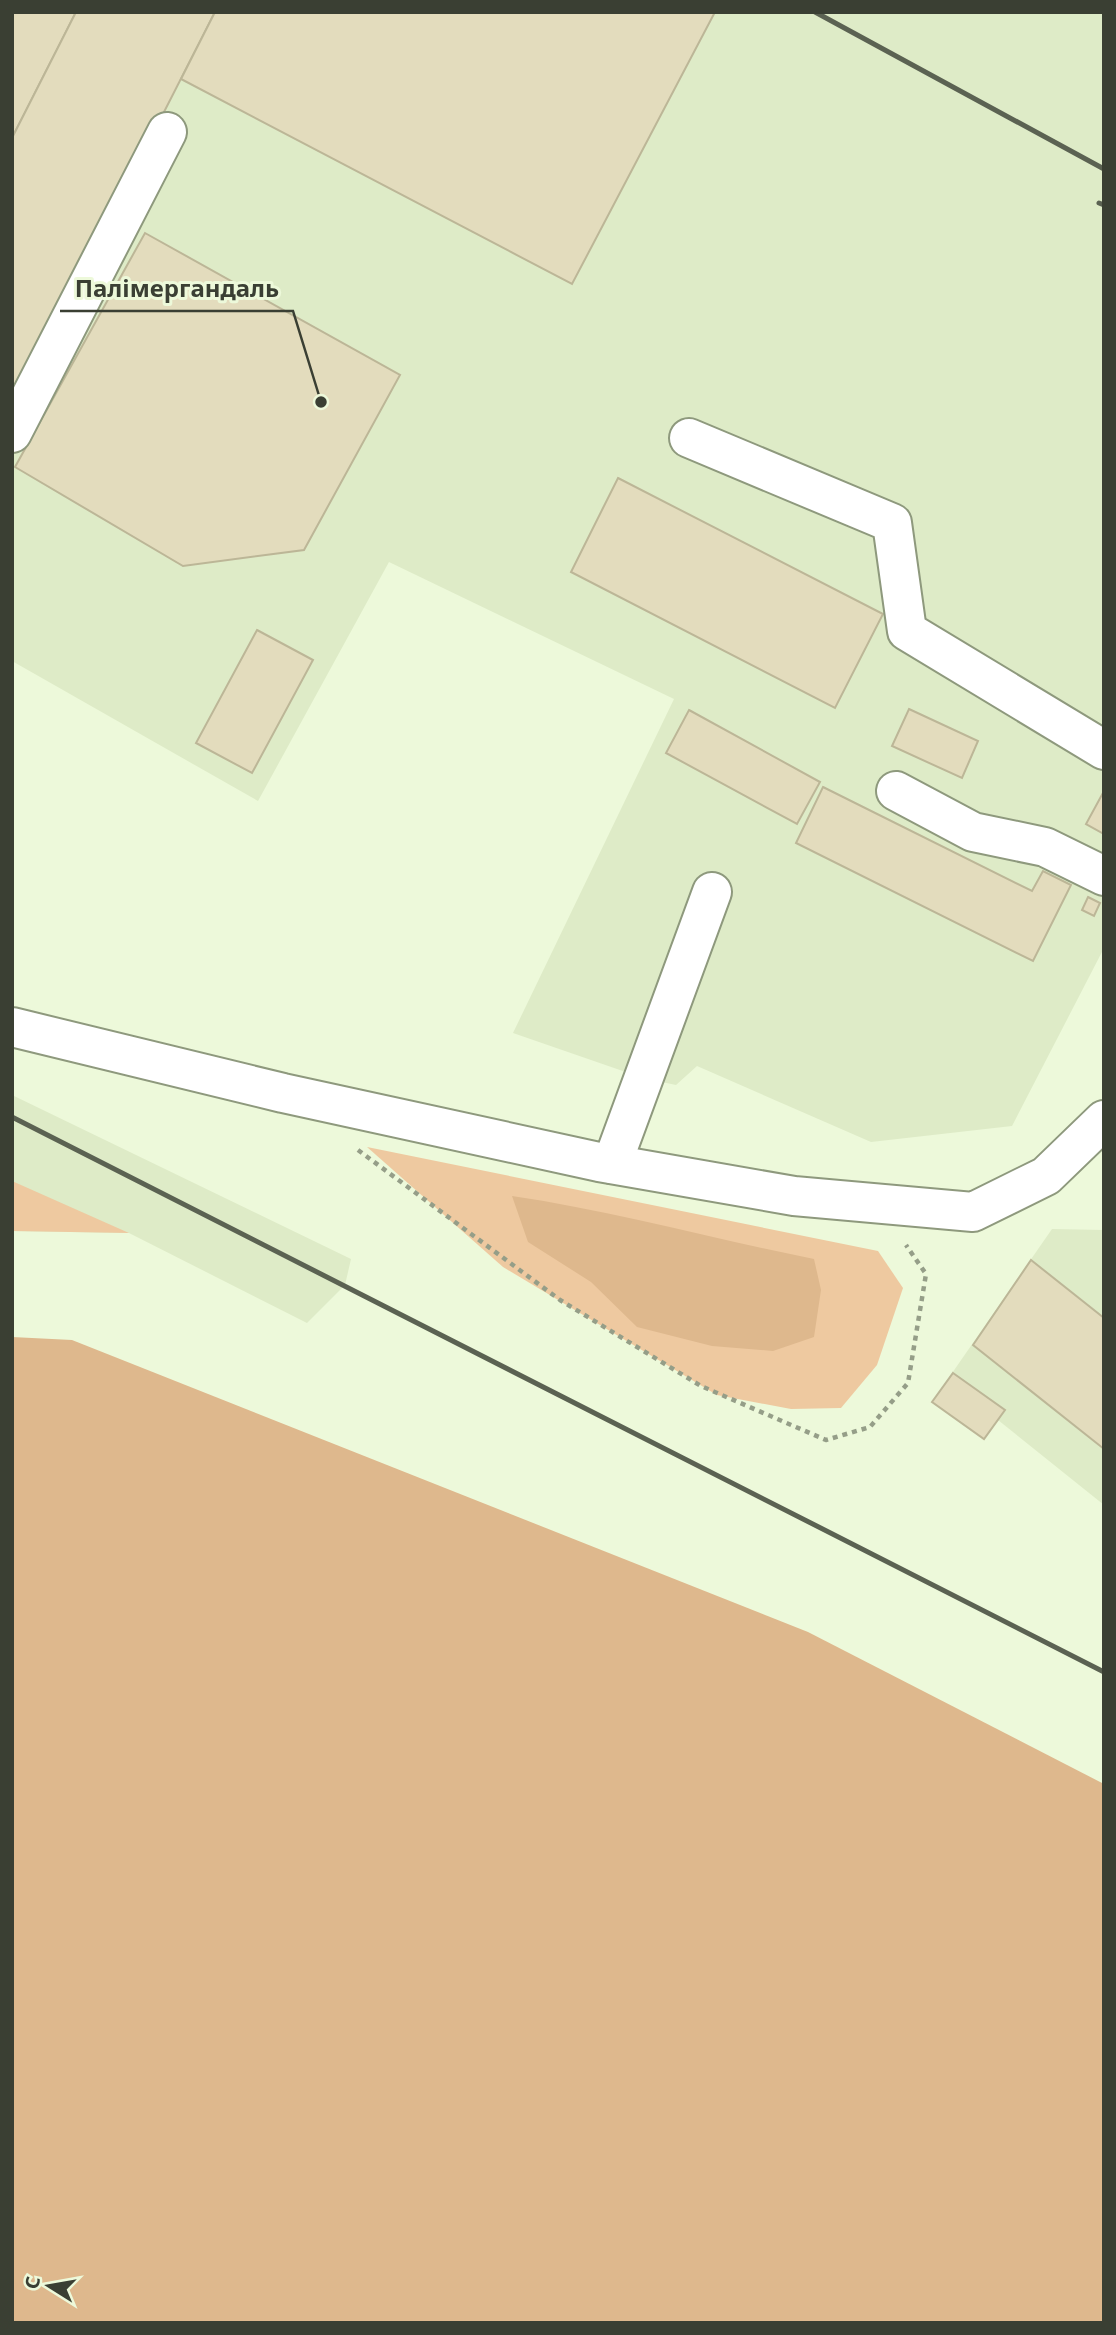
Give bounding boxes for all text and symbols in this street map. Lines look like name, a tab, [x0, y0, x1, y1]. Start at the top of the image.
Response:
callout: Палімергандаль	[60, 266, 293, 311]
text: Палімергандаль	[75, 271, 279, 304]
north arrow	[14, 2251, 84, 2321]
text: С	[18, 2274, 46, 2291]

